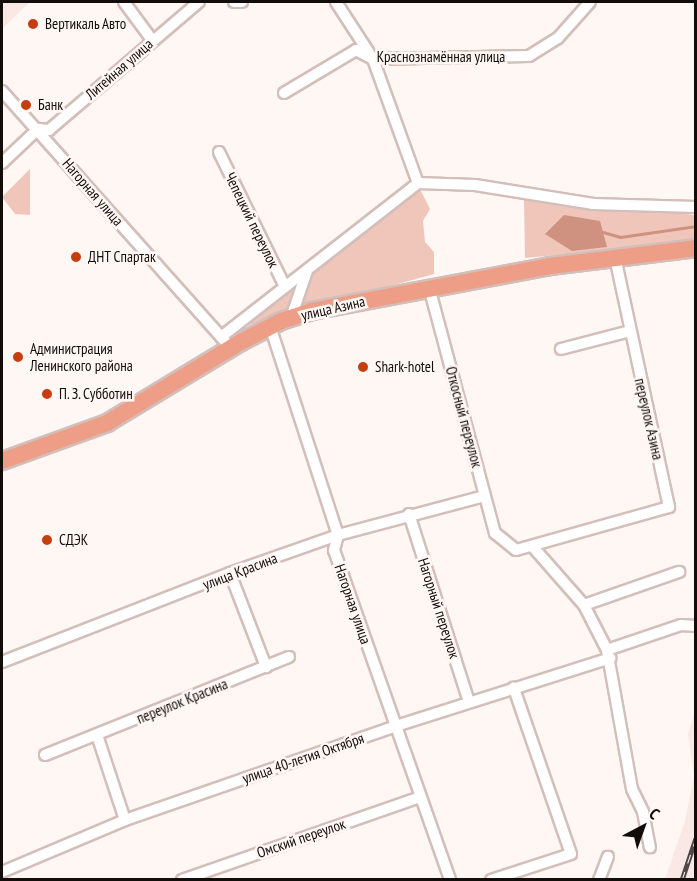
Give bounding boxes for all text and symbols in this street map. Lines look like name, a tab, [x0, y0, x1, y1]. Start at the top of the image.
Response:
place label: Вертикаль Авто	[45, 15, 127, 33]
marker: Вертикаль Авто	[26, 17, 40, 31]
street label: Литейная улица	[81, 35, 157, 103]
street label: Краснознамённая улица	[377, 48, 505, 66]
place label: Банк	[38, 96, 63, 114]
marker: Банк	[19, 98, 33, 112]
street label: Нагорная улица	[59, 155, 127, 229]
street label: Чепецкий переулок	[221, 169, 283, 271]
place label: ДНТ Спартак	[88, 248, 156, 266]
marker: ДНТ Спартак	[69, 250, 83, 264]
street label: улица Азина	[299, 292, 367, 324]
place label: Администрация Ленинского района	[30, 339, 133, 374]
marker: Администрация Ленинского района	[11, 350, 25, 364]
place label: Shark-hotel	[375, 358, 435, 376]
marker: Shark-hotel	[356, 360, 370, 374]
street label: Откосный переулок	[442, 365, 486, 469]
street label: переулок Азина	[631, 376, 667, 462]
place label: П. З. Субботин	[59, 385, 135, 403]
marker: П. З. Субботин	[40, 387, 54, 401]
place label: СДЭК	[59, 531, 88, 549]
marker: СДЭК	[40, 533, 54, 547]
street label: улица Красина	[200, 549, 280, 593]
street label: Нагорный переулок	[414, 555, 464, 661]
street label: Нагорная улица	[331, 562, 375, 646]
street label: переулок Красина	[134, 675, 230, 727]
street label: улица 40-летия Октября	[240, 729, 366, 787]
north arrow	[613, 797, 673, 857]
text: С	[645, 803, 664, 823]
street label: Омский переулок	[254, 814, 348, 862]

